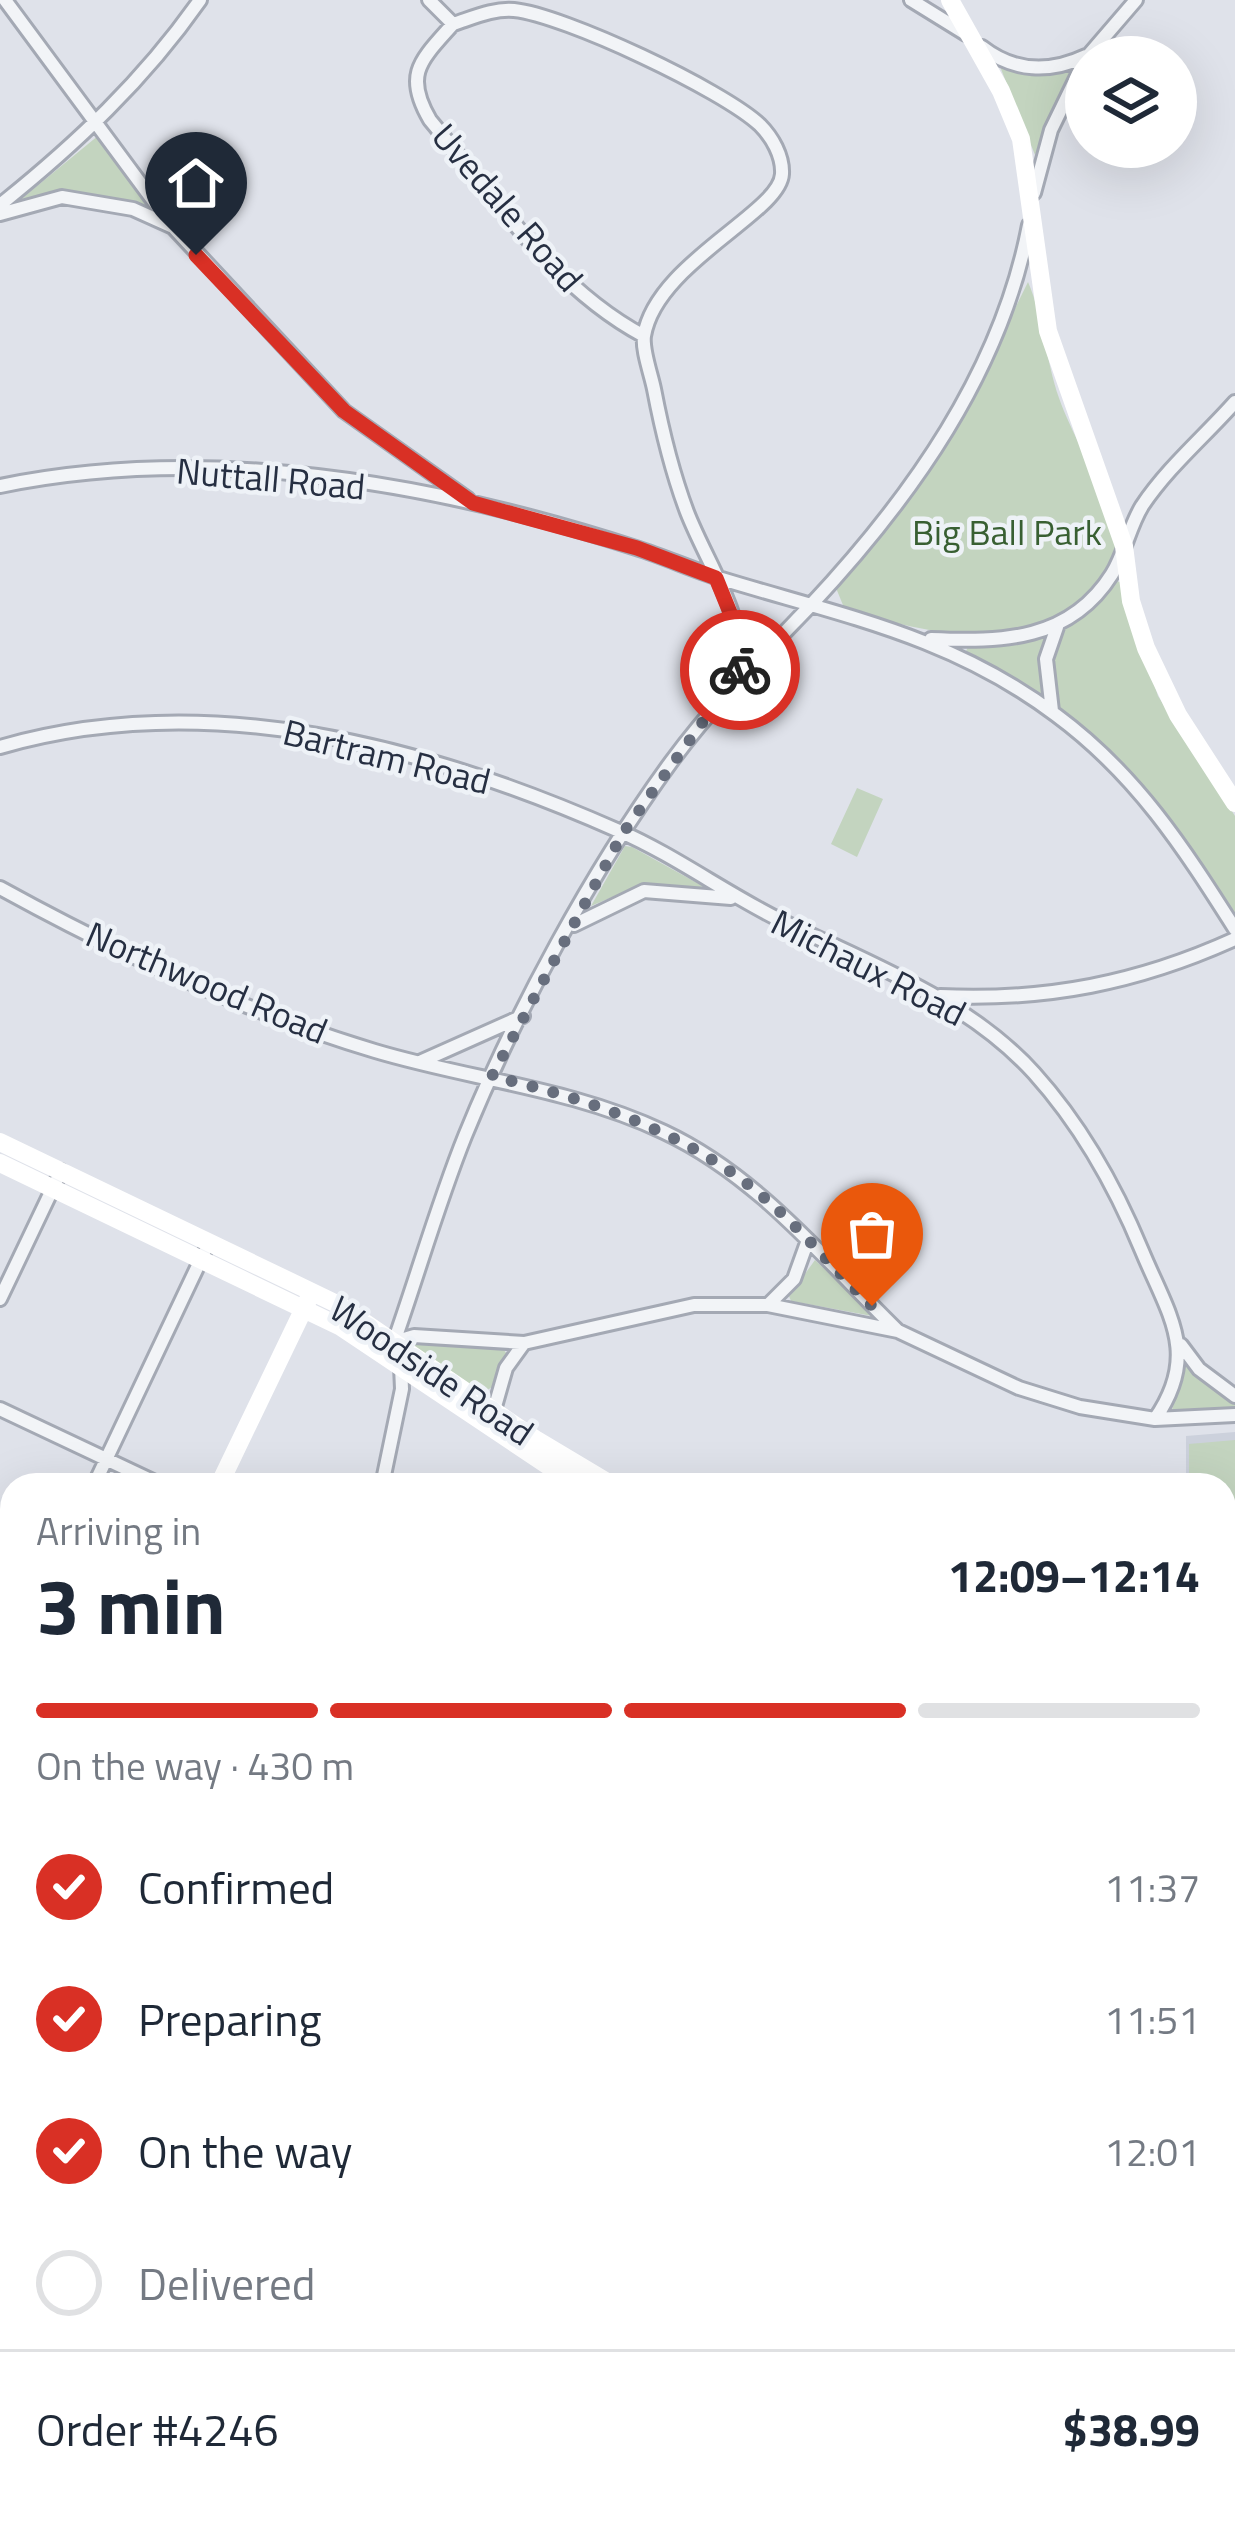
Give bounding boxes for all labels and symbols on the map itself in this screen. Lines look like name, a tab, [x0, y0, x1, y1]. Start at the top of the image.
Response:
street label: Uvedale Road	[419, 111, 597, 303]
pin	[145, 132, 247, 255]
street label: Nuttall Road	[174, 442, 368, 514]
park label: Big Ball Park	[912, 504, 1102, 559]
courier	[680, 610, 800, 730]
street label: Bartram Road	[278, 704, 496, 808]
street label: Michaux Road	[762, 894, 976, 1040]
street label: Northwood Road	[78, 906, 336, 1058]
pin	[821, 1183, 923, 1306]
street label: Woodside Road	[319, 1281, 545, 1459]

